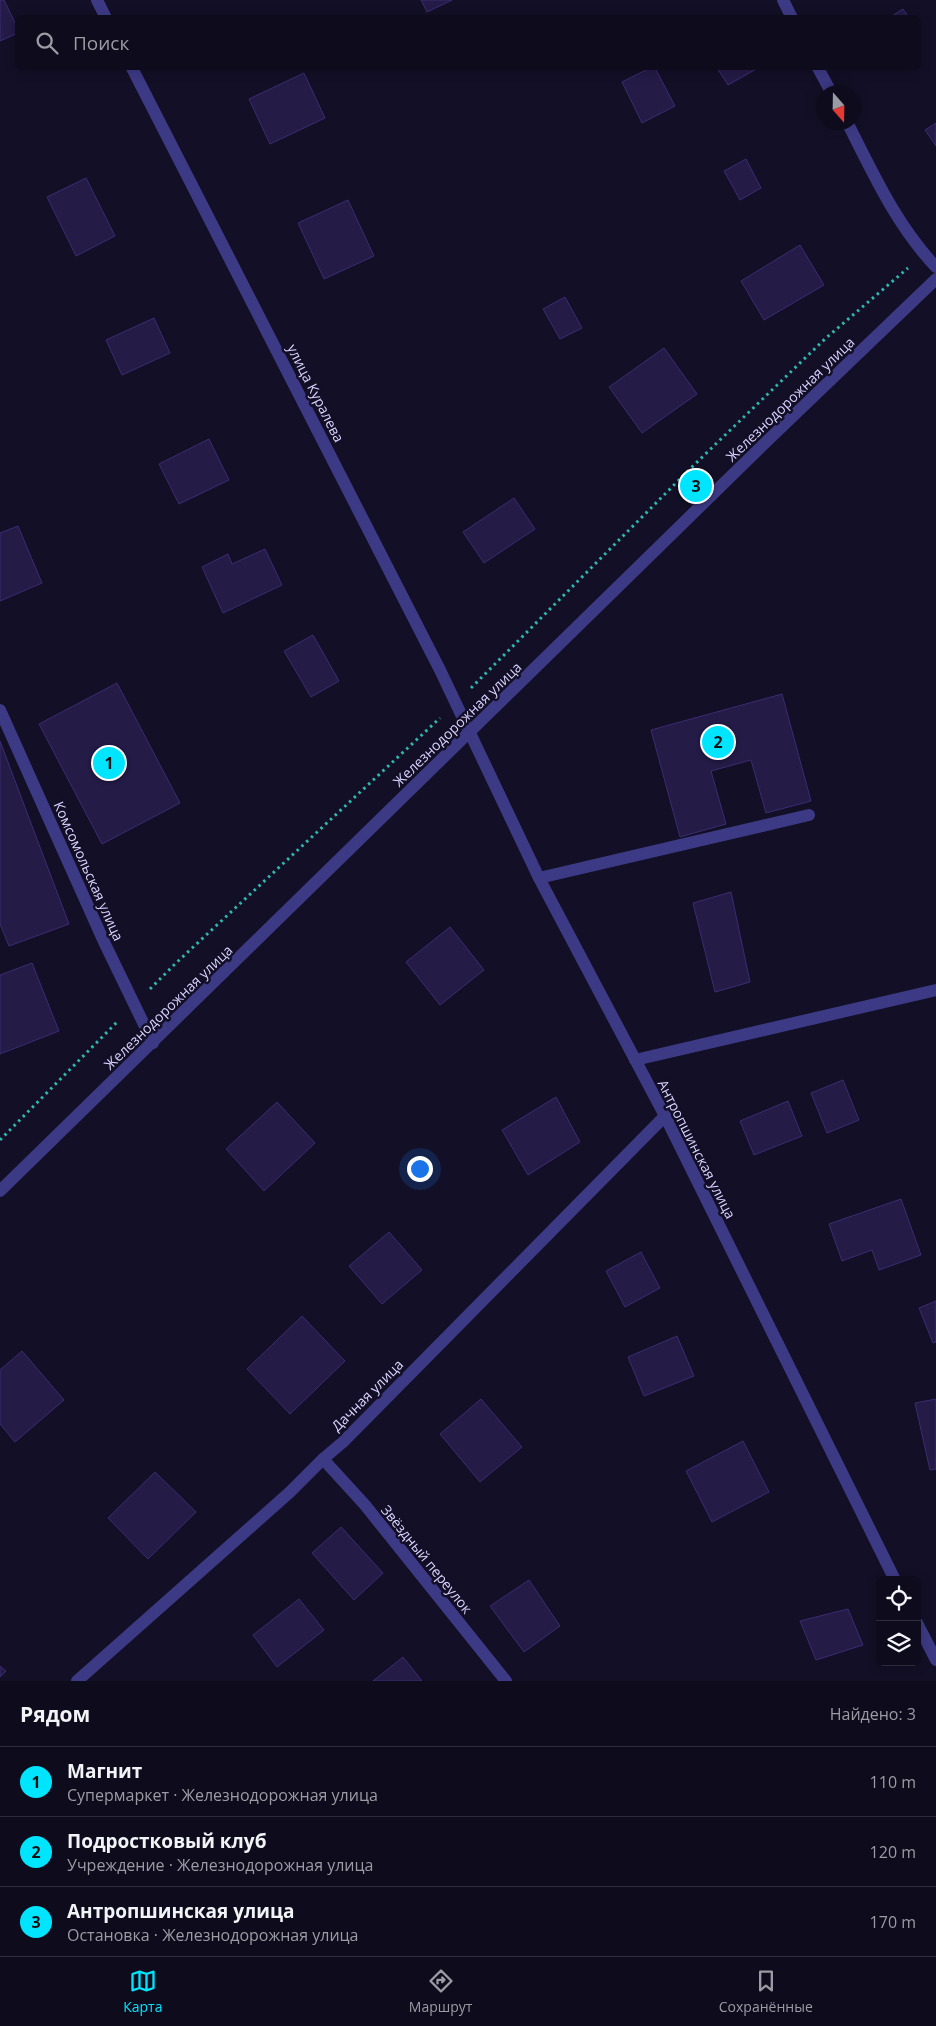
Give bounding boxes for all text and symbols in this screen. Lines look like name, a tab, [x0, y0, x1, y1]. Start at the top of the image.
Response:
search box	[15, 15, 921, 70]
icon: search	[33, 29, 61, 57]
text: Поиск	[73, 30, 129, 56]
north arrow	[816, 85, 861, 130]
street label: Железнодорожная улица	[722, 332, 858, 466]
street label: улица Куралева	[283, 341, 349, 445]
pin: 3	[680, 467, 712, 505]
street label: Железнодорожная улица	[389, 657, 525, 791]
pin: 2	[702, 723, 734, 761]
pin: 1	[93, 744, 125, 782]
street label: Комсомольская улица	[50, 798, 128, 944]
street label: Железнодорожная улица	[100, 940, 236, 1074]
street label: Антропшинская улица	[654, 1076, 740, 1222]
your location	[407, 1156, 433, 1182]
street label: Дачная улица	[327, 1355, 407, 1435]
street label: Звёздный переулок	[377, 1501, 477, 1618]
map controls	[876, 1576, 921, 1666]
button: locate	[876, 1576, 921, 1621]
button: layers	[876, 1621, 921, 1666]
text: Рядом	[20, 1700, 90, 1728]
text: Найдено: 3	[830, 1703, 916, 1725]
text: Магнит	[67, 1758, 142, 1784]
text: 1	[31, 1771, 41, 1793]
text: 110 m	[870, 1771, 916, 1793]
text: Супермаркет · Железнодорожная улица	[67, 1784, 378, 1806]
text: Подростковый клуб	[67, 1828, 267, 1854]
text: 2	[31, 1841, 41, 1863]
text: 120 m	[870, 1841, 916, 1863]
text: Учреждение · Железнодорожная улица	[67, 1854, 373, 1876]
text: Антропшинская улица	[67, 1898, 295, 1924]
text: 3	[31, 1911, 41, 1933]
text: 170 m	[870, 1911, 916, 1933]
text: Остановка · Железнодорожная улица	[67, 1924, 358, 1946]
tab: Карта	[123, 1967, 162, 2016]
tab: Маршрут	[409, 1967, 472, 2016]
tab: Сохранённые	[719, 1967, 813, 2016]

